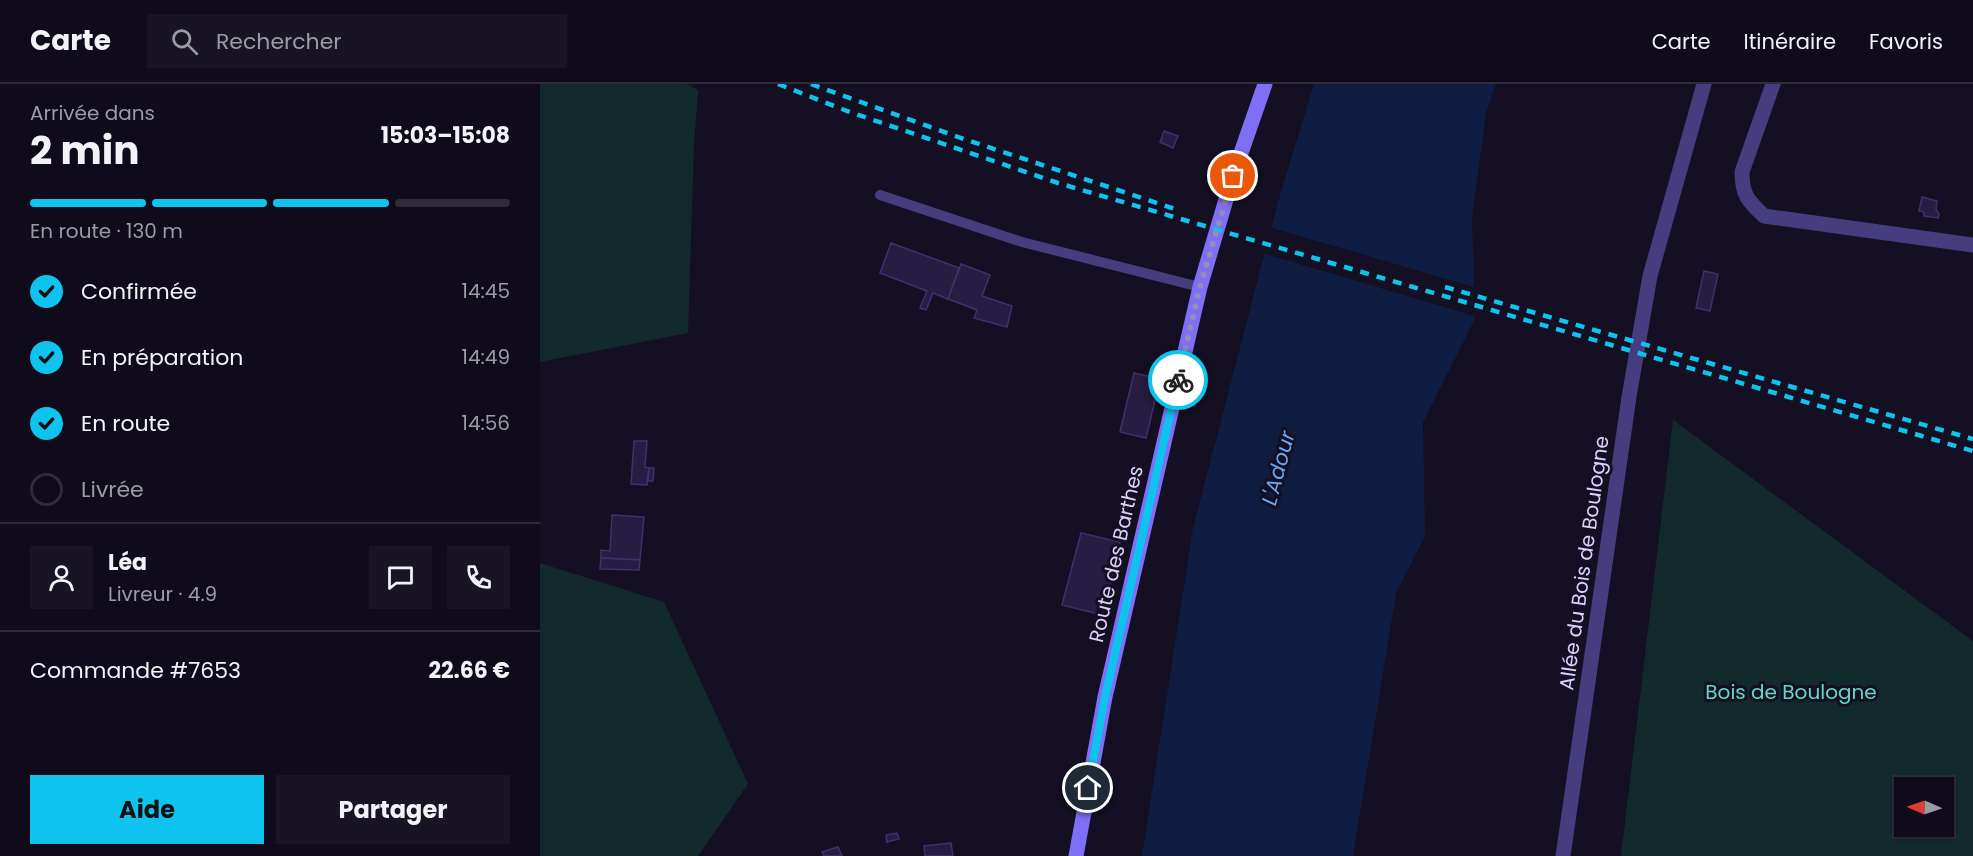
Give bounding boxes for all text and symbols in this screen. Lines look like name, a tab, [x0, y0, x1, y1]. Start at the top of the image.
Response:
search box	[147, 14, 567, 68]
text: Carte	[30, 21, 111, 60]
icon: search	[168, 25, 201, 58]
text: Rechercher	[216, 26, 342, 57]
text: Carte	[1652, 27, 1711, 56]
text: Itinéraire	[1744, 27, 1836, 56]
text: Favoris	[1869, 27, 1943, 56]
text: Arrivée dans	[30, 99, 155, 127]
text: 15:03–15:08	[381, 120, 510, 151]
text: 2 min	[30, 123, 140, 178]
pin	[1207, 150, 1258, 201]
icon: bag	[1216, 159, 1249, 192]
text: En route · 130 m	[30, 217, 183, 245]
icon: check	[30, 275, 63, 308]
text: Confirmée	[81, 276, 197, 307]
text: 14:45	[462, 277, 510, 305]
icon: check	[30, 341, 63, 374]
text: En préparation	[81, 342, 243, 373]
text: 14:49	[462, 343, 510, 371]
courier	[1148, 350, 1208, 410]
icon: bike	[1162, 364, 1195, 397]
icon: check	[30, 407, 63, 440]
text: En route	[81, 408, 170, 439]
text: 14:56	[462, 409, 510, 437]
water label: L'Adour	[1254, 427, 1302, 508]
street label: Allée du Bois de Boulogne	[1552, 434, 1616, 692]
street label: Route des Barthes	[1082, 463, 1150, 645]
text: Livrée	[81, 474, 144, 505]
button: person	[30, 546, 93, 609]
button: chat	[369, 546, 432, 609]
button: phone	[447, 546, 510, 609]
text: Léa	[108, 547, 147, 578]
text: Livreur · 4.9	[108, 580, 217, 608]
text: Commande #7653	[30, 655, 241, 686]
text: 22.66 €	[428, 655, 510, 686]
park label: Bois de Boulogne	[1705, 678, 1877, 706]
pin	[1062, 762, 1113, 813]
icon: home	[1071, 771, 1104, 804]
button: Aide	[30, 775, 264, 844]
button: Partager	[276, 775, 510, 844]
north arrow	[1894, 777, 1954, 837]
map controls	[1894, 777, 1954, 837]

